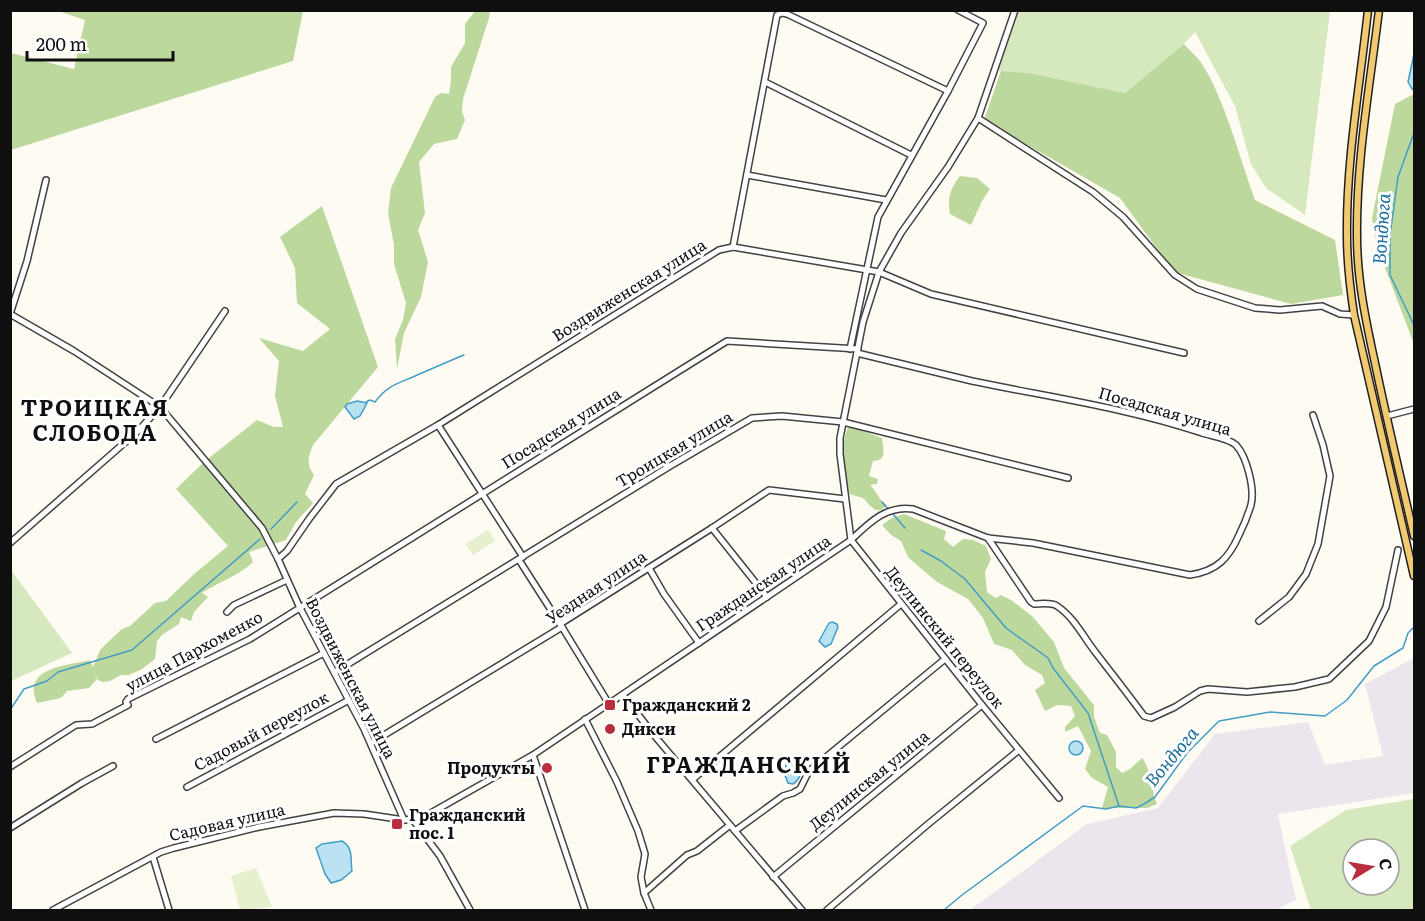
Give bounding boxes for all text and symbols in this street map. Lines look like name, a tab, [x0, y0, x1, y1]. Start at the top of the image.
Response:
scale bar	[27, 24, 172, 62]
text: 200 m	[36, 30, 87, 57]
water label: Вондюга	[1365, 192, 1397, 265]
street label: Воздвиженская улица	[547, 232, 711, 346]
street label: Посадская улица	[496, 380, 625, 474]
street label: Посадская улица	[1096, 380, 1235, 441]
district label: ТРОИЦКАЯ СЛОБОДА	[21, 390, 169, 448]
street label: Троицкая улица	[611, 404, 737, 493]
street label: Гражданская улица	[690, 528, 835, 636]
street label: Уездная улица	[540, 543, 651, 629]
street label: Деулинский переулок	[881, 560, 1011, 713]
street label: Воздвиженская улица	[301, 593, 403, 763]
street label: улица Пархоменко	[121, 604, 266, 696]
street label: Садовый переулок	[189, 684, 333, 776]
place label: Гражданский 2	[622, 692, 751, 716]
marker: Гражданский 2	[603, 698, 617, 712]
place label: Дикси	[622, 716, 676, 740]
water label: Вондюга	[1138, 720, 1205, 792]
marker: Дикси	[603, 722, 617, 736]
street label: Деулинская улица	[803, 723, 934, 835]
district label: ГРАЖДАНСКИЙ	[646, 747, 852, 780]
place label: Продукты	[447, 755, 535, 779]
marker: Продукты	[540, 761, 554, 775]
street label: Садовая улица	[166, 796, 287, 846]
place label: Гражданский пос. 1	[409, 802, 526, 844]
marker: Гражданский пос. 1	[390, 817, 404, 831]
north arrow	[1341, 837, 1401, 897]
text: С	[1374, 856, 1400, 872]

